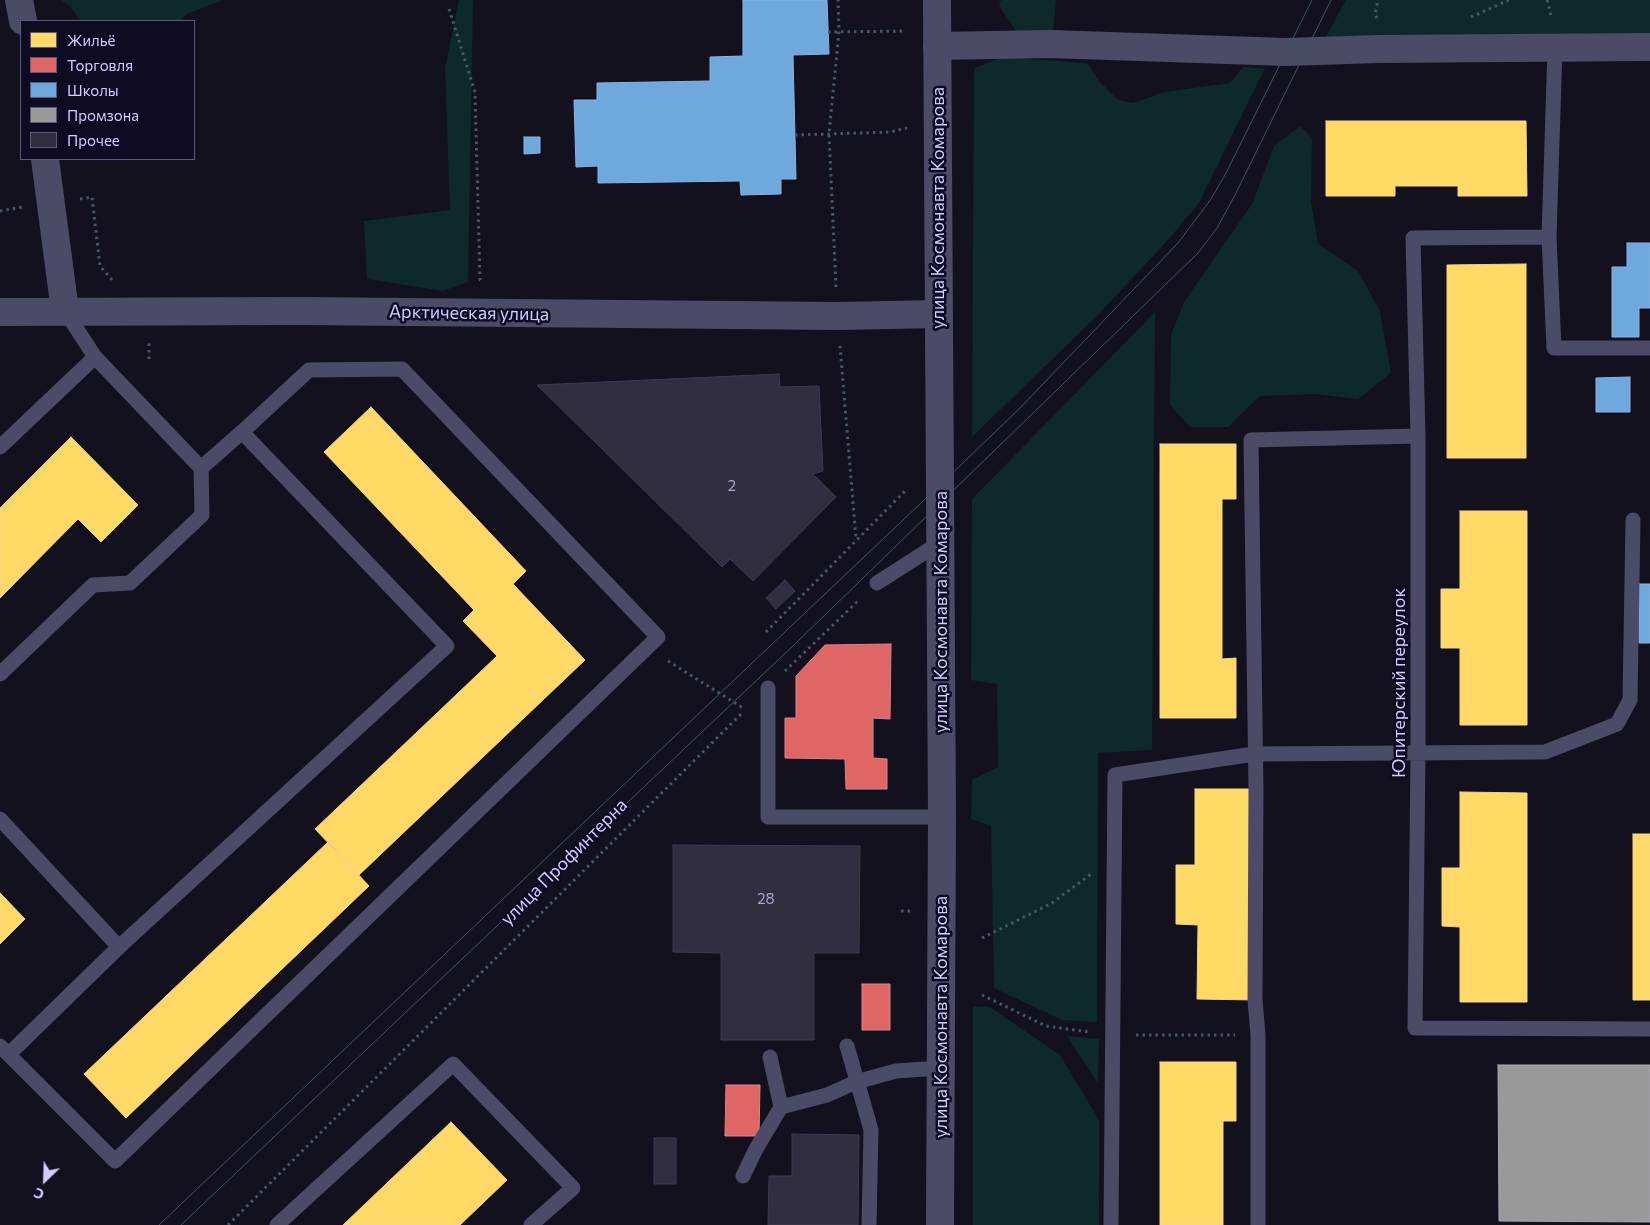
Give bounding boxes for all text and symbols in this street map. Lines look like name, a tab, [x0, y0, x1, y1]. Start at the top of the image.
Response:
legend	[20, 20, 195, 160]
text: Жильё	[67, 31, 115, 49]
text: Торговля	[67, 56, 133, 74]
text: Школы	[67, 81, 119, 99]
street label: улица Космонавта Комарова	[927, 87, 949, 329]
text: Промзона	[67, 106, 139, 124]
text: Прочее	[67, 131, 120, 149]
street label: Арктическая улица	[389, 301, 549, 325]
house number: 2	[728, 477, 736, 495]
street label: улица Космонавта Комарова	[930, 491, 952, 733]
street label: Юпитерский переулок	[1388, 588, 1410, 778]
street label: улица Профинтерна	[496, 794, 632, 930]
house number: 28	[757, 890, 775, 908]
street label: улица Космонавта Комарова	[930, 896, 952, 1138]
north arrow	[20, 1155, 70, 1205]
text: С	[31, 1184, 47, 1204]

